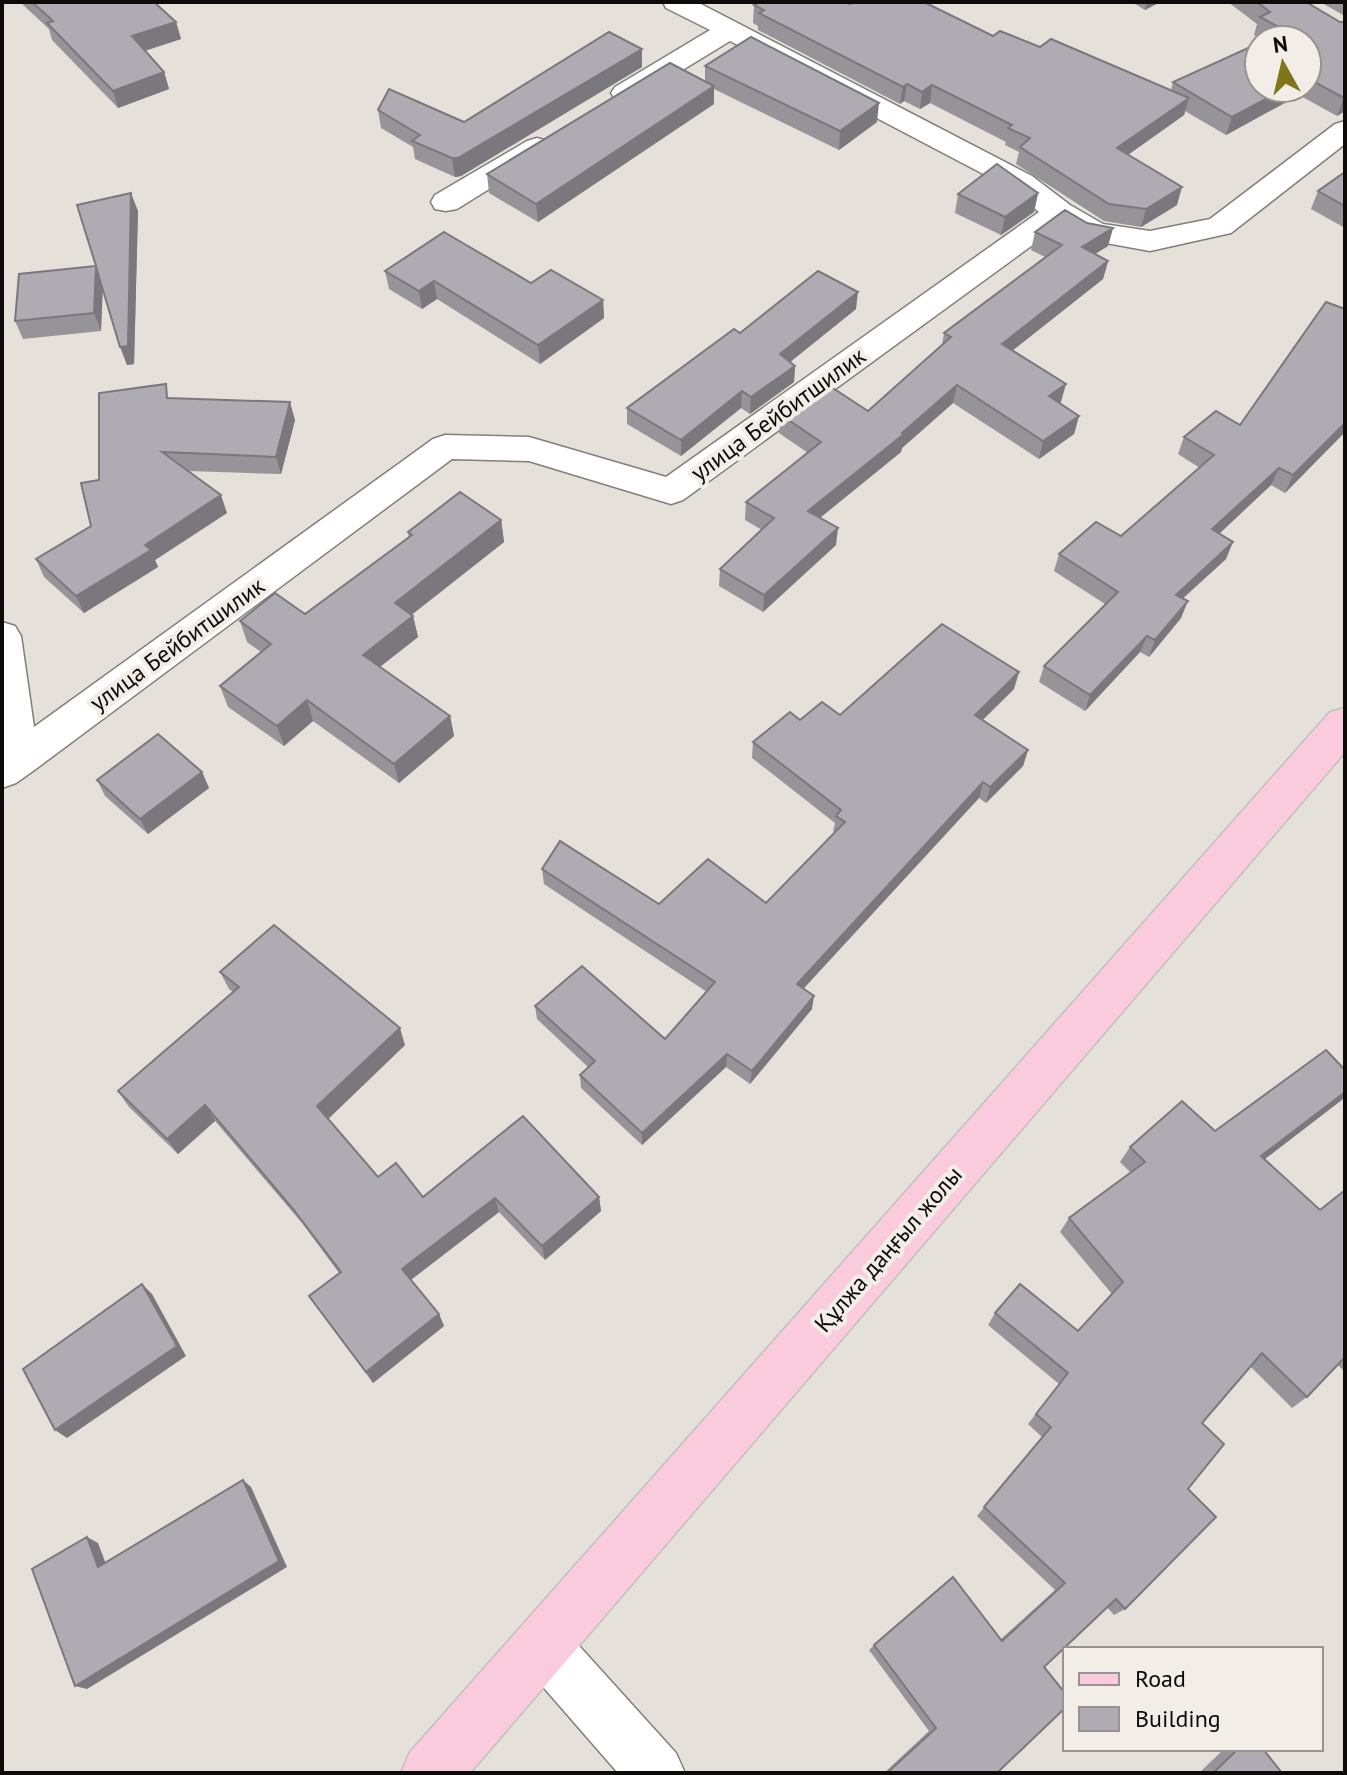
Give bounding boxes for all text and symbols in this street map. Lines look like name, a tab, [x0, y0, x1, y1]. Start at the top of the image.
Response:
north arrow	[1243, 24, 1323, 104]
text: N	[1271, 29, 1289, 59]
street label: улица Бейбитшилик	[684, 340, 872, 488]
street label: улица Бейбитшилик	[83, 570, 271, 718]
street label: Құлжа даңғыл жолы	[807, 1159, 969, 1339]
legend	[1063, 1647, 1323, 1751]
text: Road	[1135, 1663, 1186, 1694]
text: Building	[1135, 1703, 1221, 1734]

